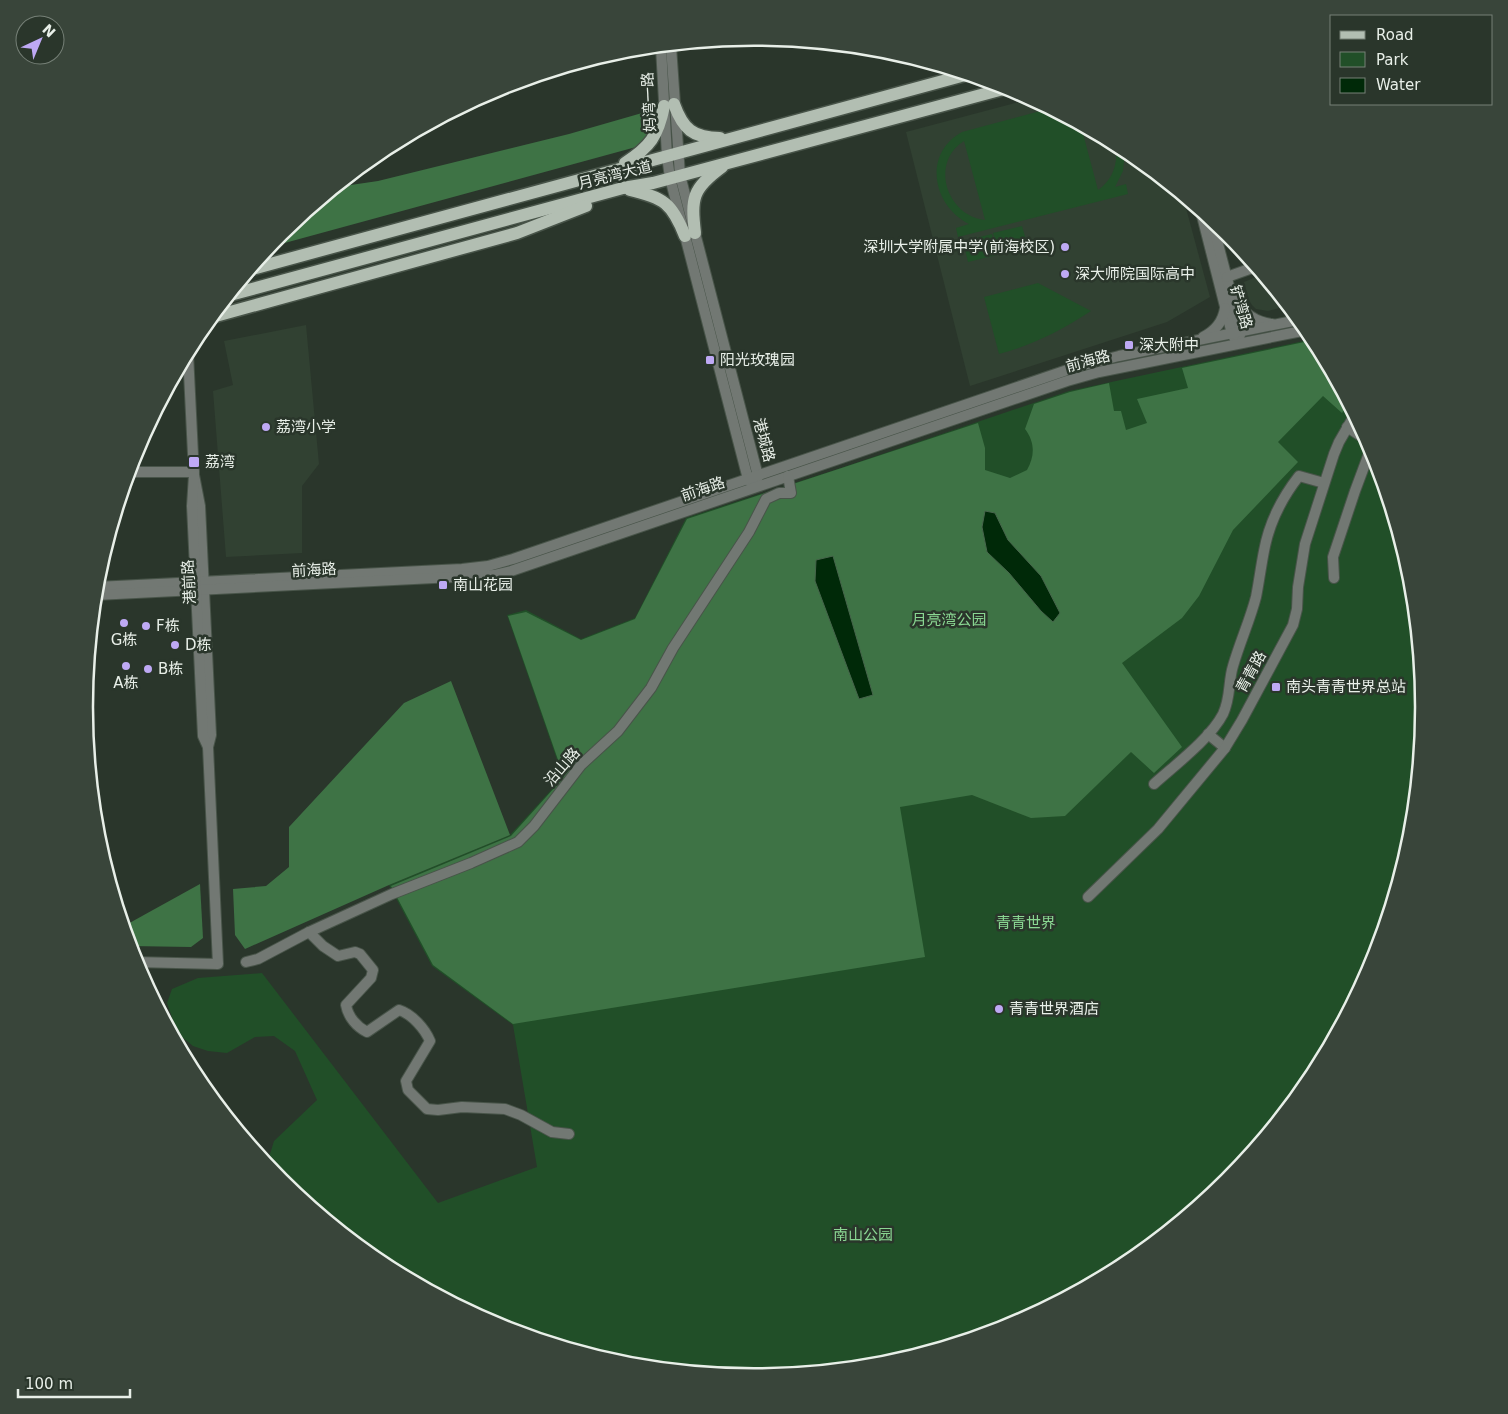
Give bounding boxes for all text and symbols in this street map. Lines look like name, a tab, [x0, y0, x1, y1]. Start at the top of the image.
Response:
north arrow	[15, 15, 65, 65]
legend	[1330, 15, 1493, 105]
text: N	[39, 21, 59, 40]
text: Road	[1376, 26, 1414, 44]
text: Park	[1376, 51, 1409, 69]
street label: 妈湾一路	[638, 72, 660, 132]
text: Water	[1376, 76, 1421, 94]
street label: 月亮湾大道	[576, 157, 654, 193]
place label: 深圳大学附属中学(前海校区)	[863, 238, 1055, 256]
marker: 深圳大学附属中学(前海校区)	[1059, 241, 1071, 253]
place label: 深大师院国际高中	[1075, 265, 1195, 283]
marker: 深大师院国际高中	[1059, 268, 1071, 280]
street label: 铲湾路	[1226, 283, 1256, 331]
place label: 深大附中	[1139, 336, 1199, 354]
marker: 深大附中	[1123, 339, 1135, 351]
street label: 前海路	[1064, 346, 1112, 376]
place label: 阳光玫瑰园	[720, 351, 795, 369]
marker: 阳光玫瑰园	[704, 354, 716, 366]
street label: 港城路	[749, 416, 779, 464]
place label: 荔湾小学	[276, 418, 336, 436]
marker: 荔湾小学	[260, 421, 272, 433]
place label: 荔湾	[205, 453, 235, 471]
marker: 荔湾	[187, 455, 201, 469]
street label: 前海路	[679, 473, 727, 505]
street label: 港前路	[179, 559, 199, 605]
street label: 前海路	[291, 560, 337, 580]
place label: 南山花园	[453, 576, 513, 594]
marker: 南山花园	[437, 579, 449, 591]
park label: 月亮湾公园	[911, 611, 987, 629]
marker: G栋	[118, 617, 130, 629]
place label: F栋	[156, 617, 180, 635]
marker: F栋	[140, 620, 152, 632]
place label: G栋	[111, 631, 137, 649]
place label: D栋	[185, 636, 212, 654]
marker: D栋	[169, 639, 181, 651]
street label: 青青路	[1232, 648, 1270, 696]
marker: A栋	[120, 660, 132, 672]
place label: B栋	[158, 660, 183, 678]
marker: B栋	[142, 663, 154, 675]
place label: A栋	[113, 674, 139, 692]
place label: 南头青青世界总站	[1286, 678, 1406, 696]
marker: 南头青青世界总站	[1270, 681, 1282, 693]
street label: 沿山路	[540, 744, 584, 790]
park label: 青青世界	[996, 914, 1056, 932]
place label: 青青世界酒店	[1009, 1000, 1099, 1018]
marker: 青青世界酒店	[993, 1003, 1005, 1015]
park label: 南山公园	[833, 1226, 893, 1244]
scale bar	[18, 1366, 130, 1398]
text: 100 m	[25, 1375, 73, 1393]

